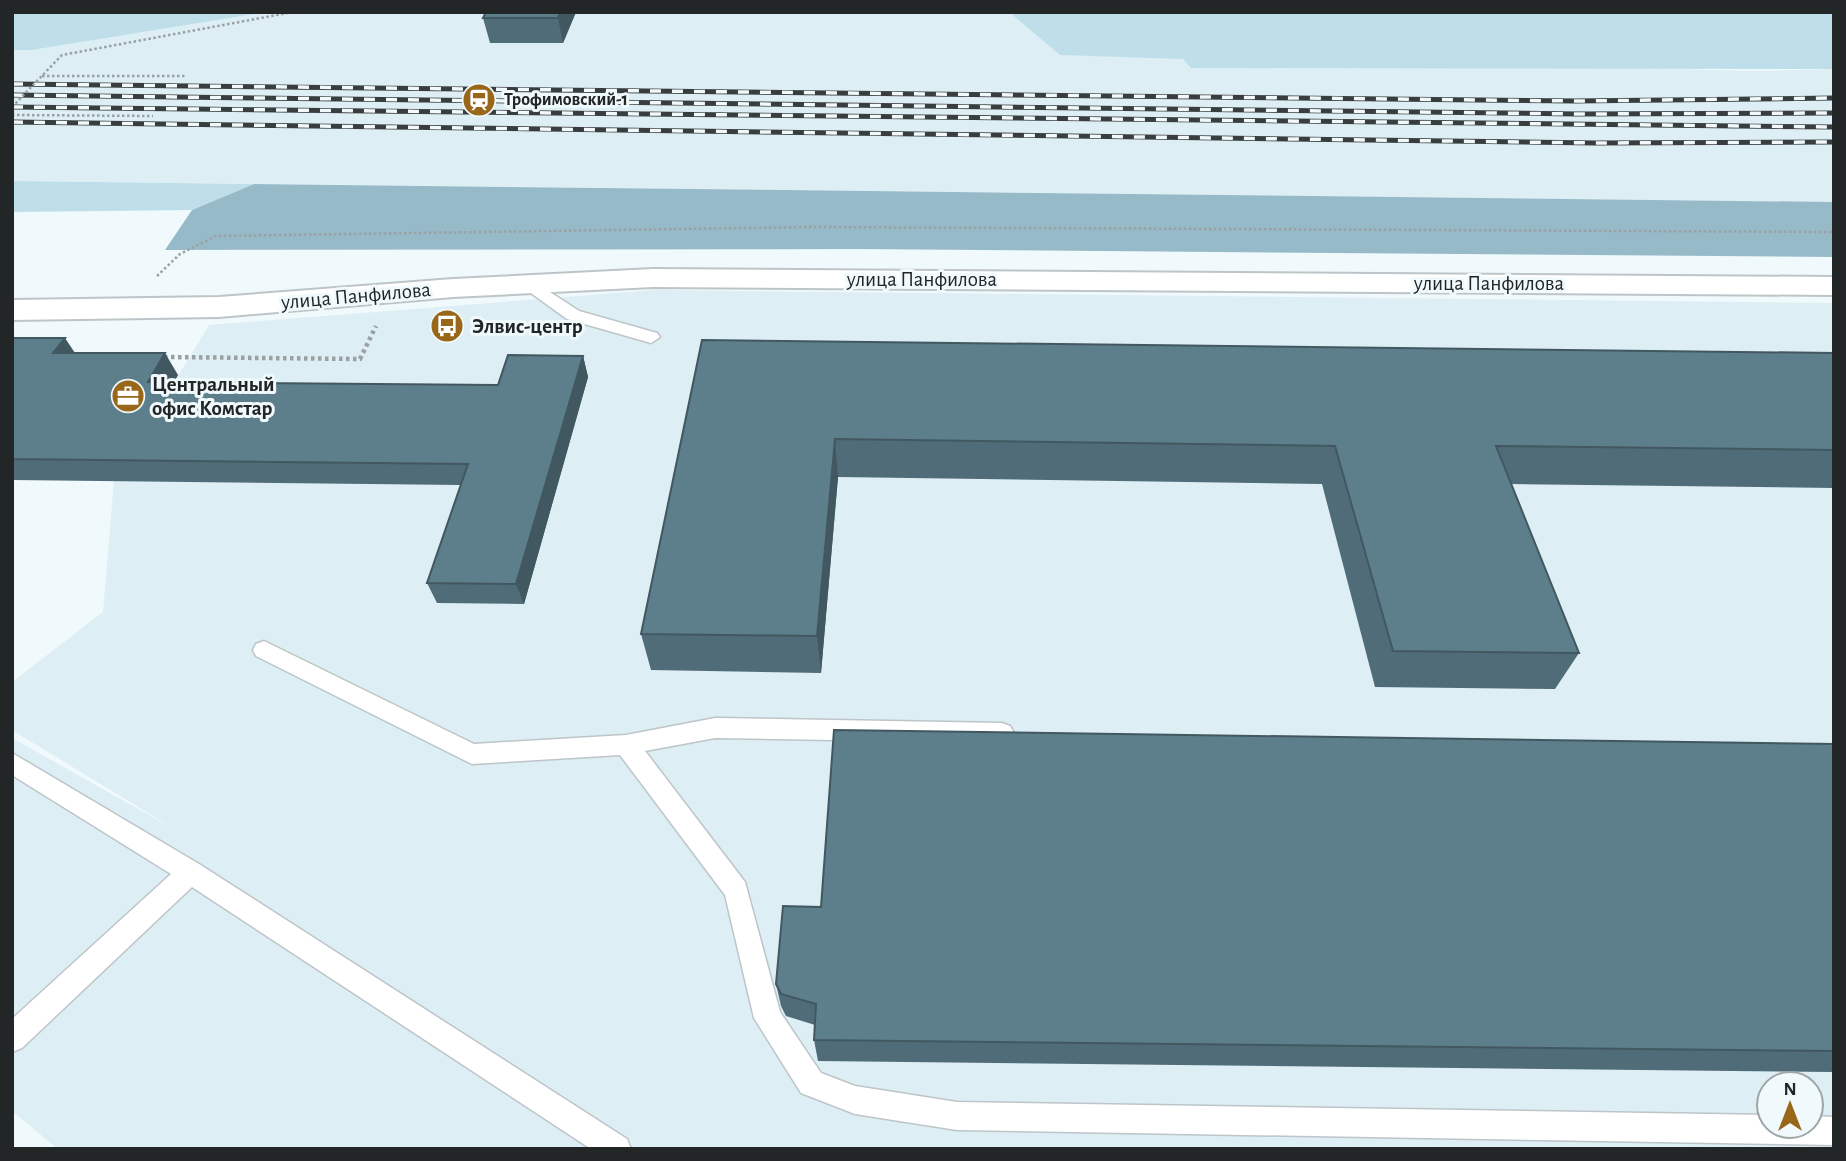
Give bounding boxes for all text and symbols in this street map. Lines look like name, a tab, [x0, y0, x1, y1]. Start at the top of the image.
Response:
station icon: Трофимовский-1	[460, 81, 498, 119]
place label: Трофимовский-1	[504, 91, 628, 109]
street label: улица Панфилова	[846, 269, 998, 290]
street label: улица Панфилова	[1413, 273, 1565, 294]
street label: улица Панфилова	[279, 279, 432, 313]
bus stop icon: Элвис-центр	[428, 307, 466, 345]
place label: Элвис-центр	[472, 316, 583, 337]
place label: Центральный офис Комстар	[152, 374, 274, 419]
office icon: Центральный офис Комстар	[109, 377, 147, 415]
north arrow	[1755, 1070, 1825, 1140]
text: N	[1783, 1080, 1797, 1099]

